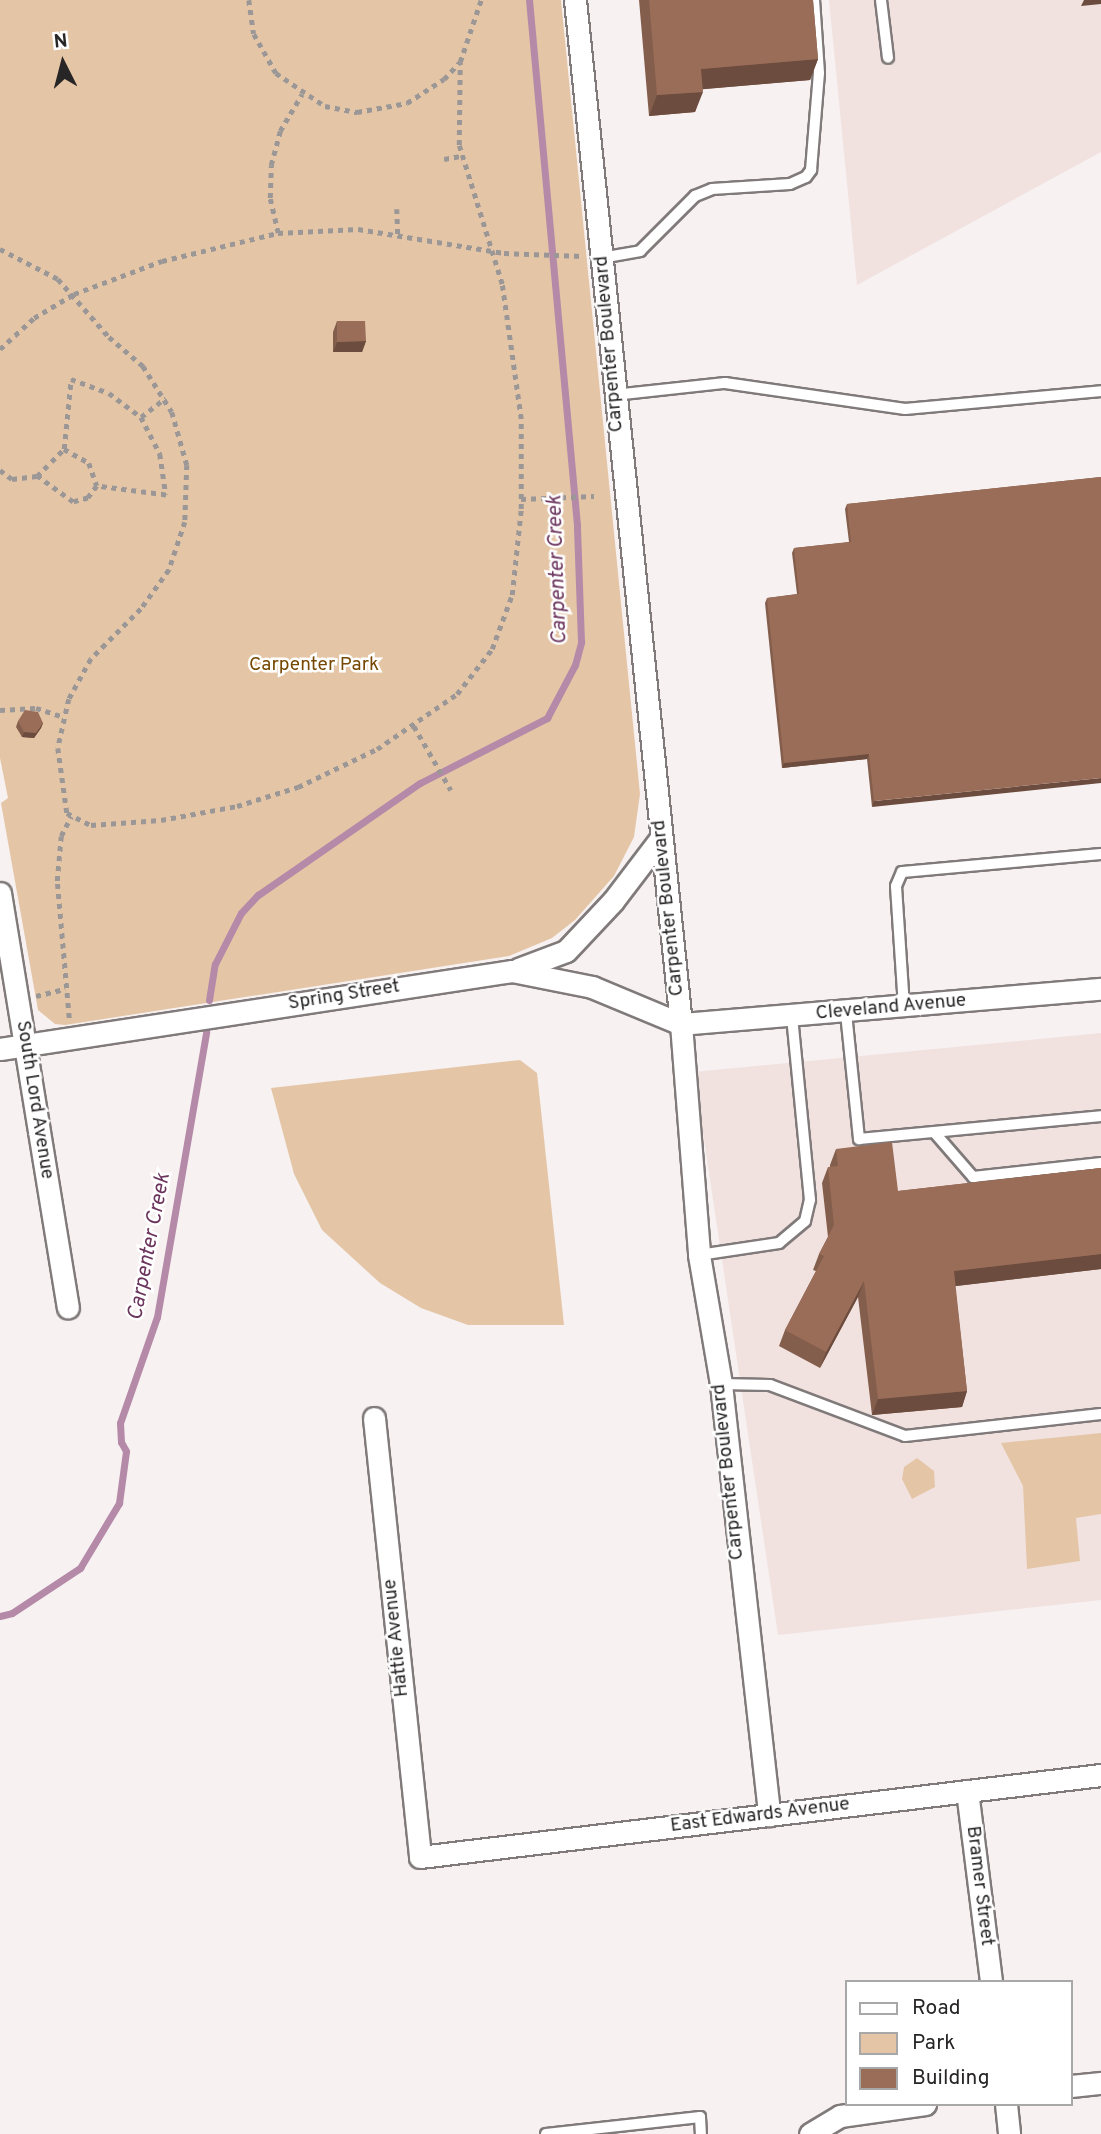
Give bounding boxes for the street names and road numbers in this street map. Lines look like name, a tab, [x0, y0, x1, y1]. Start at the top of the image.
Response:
street label: Carpenter Boulevard	[591, 255, 629, 433]
street label: Carpenter Boulevard	[648, 819, 690, 997]
street label: Spring Street	[287, 976, 401, 1016]
street label: Cleveland Avenue	[814, 990, 968, 1026]
street label: South Lord Avenue	[10, 1019, 58, 1181]
street label: Carpenter Boulevard	[708, 1383, 750, 1561]
street label: Hattie Avenue	[379, 1578, 415, 1698]
street label: East Edwards Avenue	[669, 1794, 851, 1838]
street label: Bramer Street	[960, 1825, 998, 1947]

